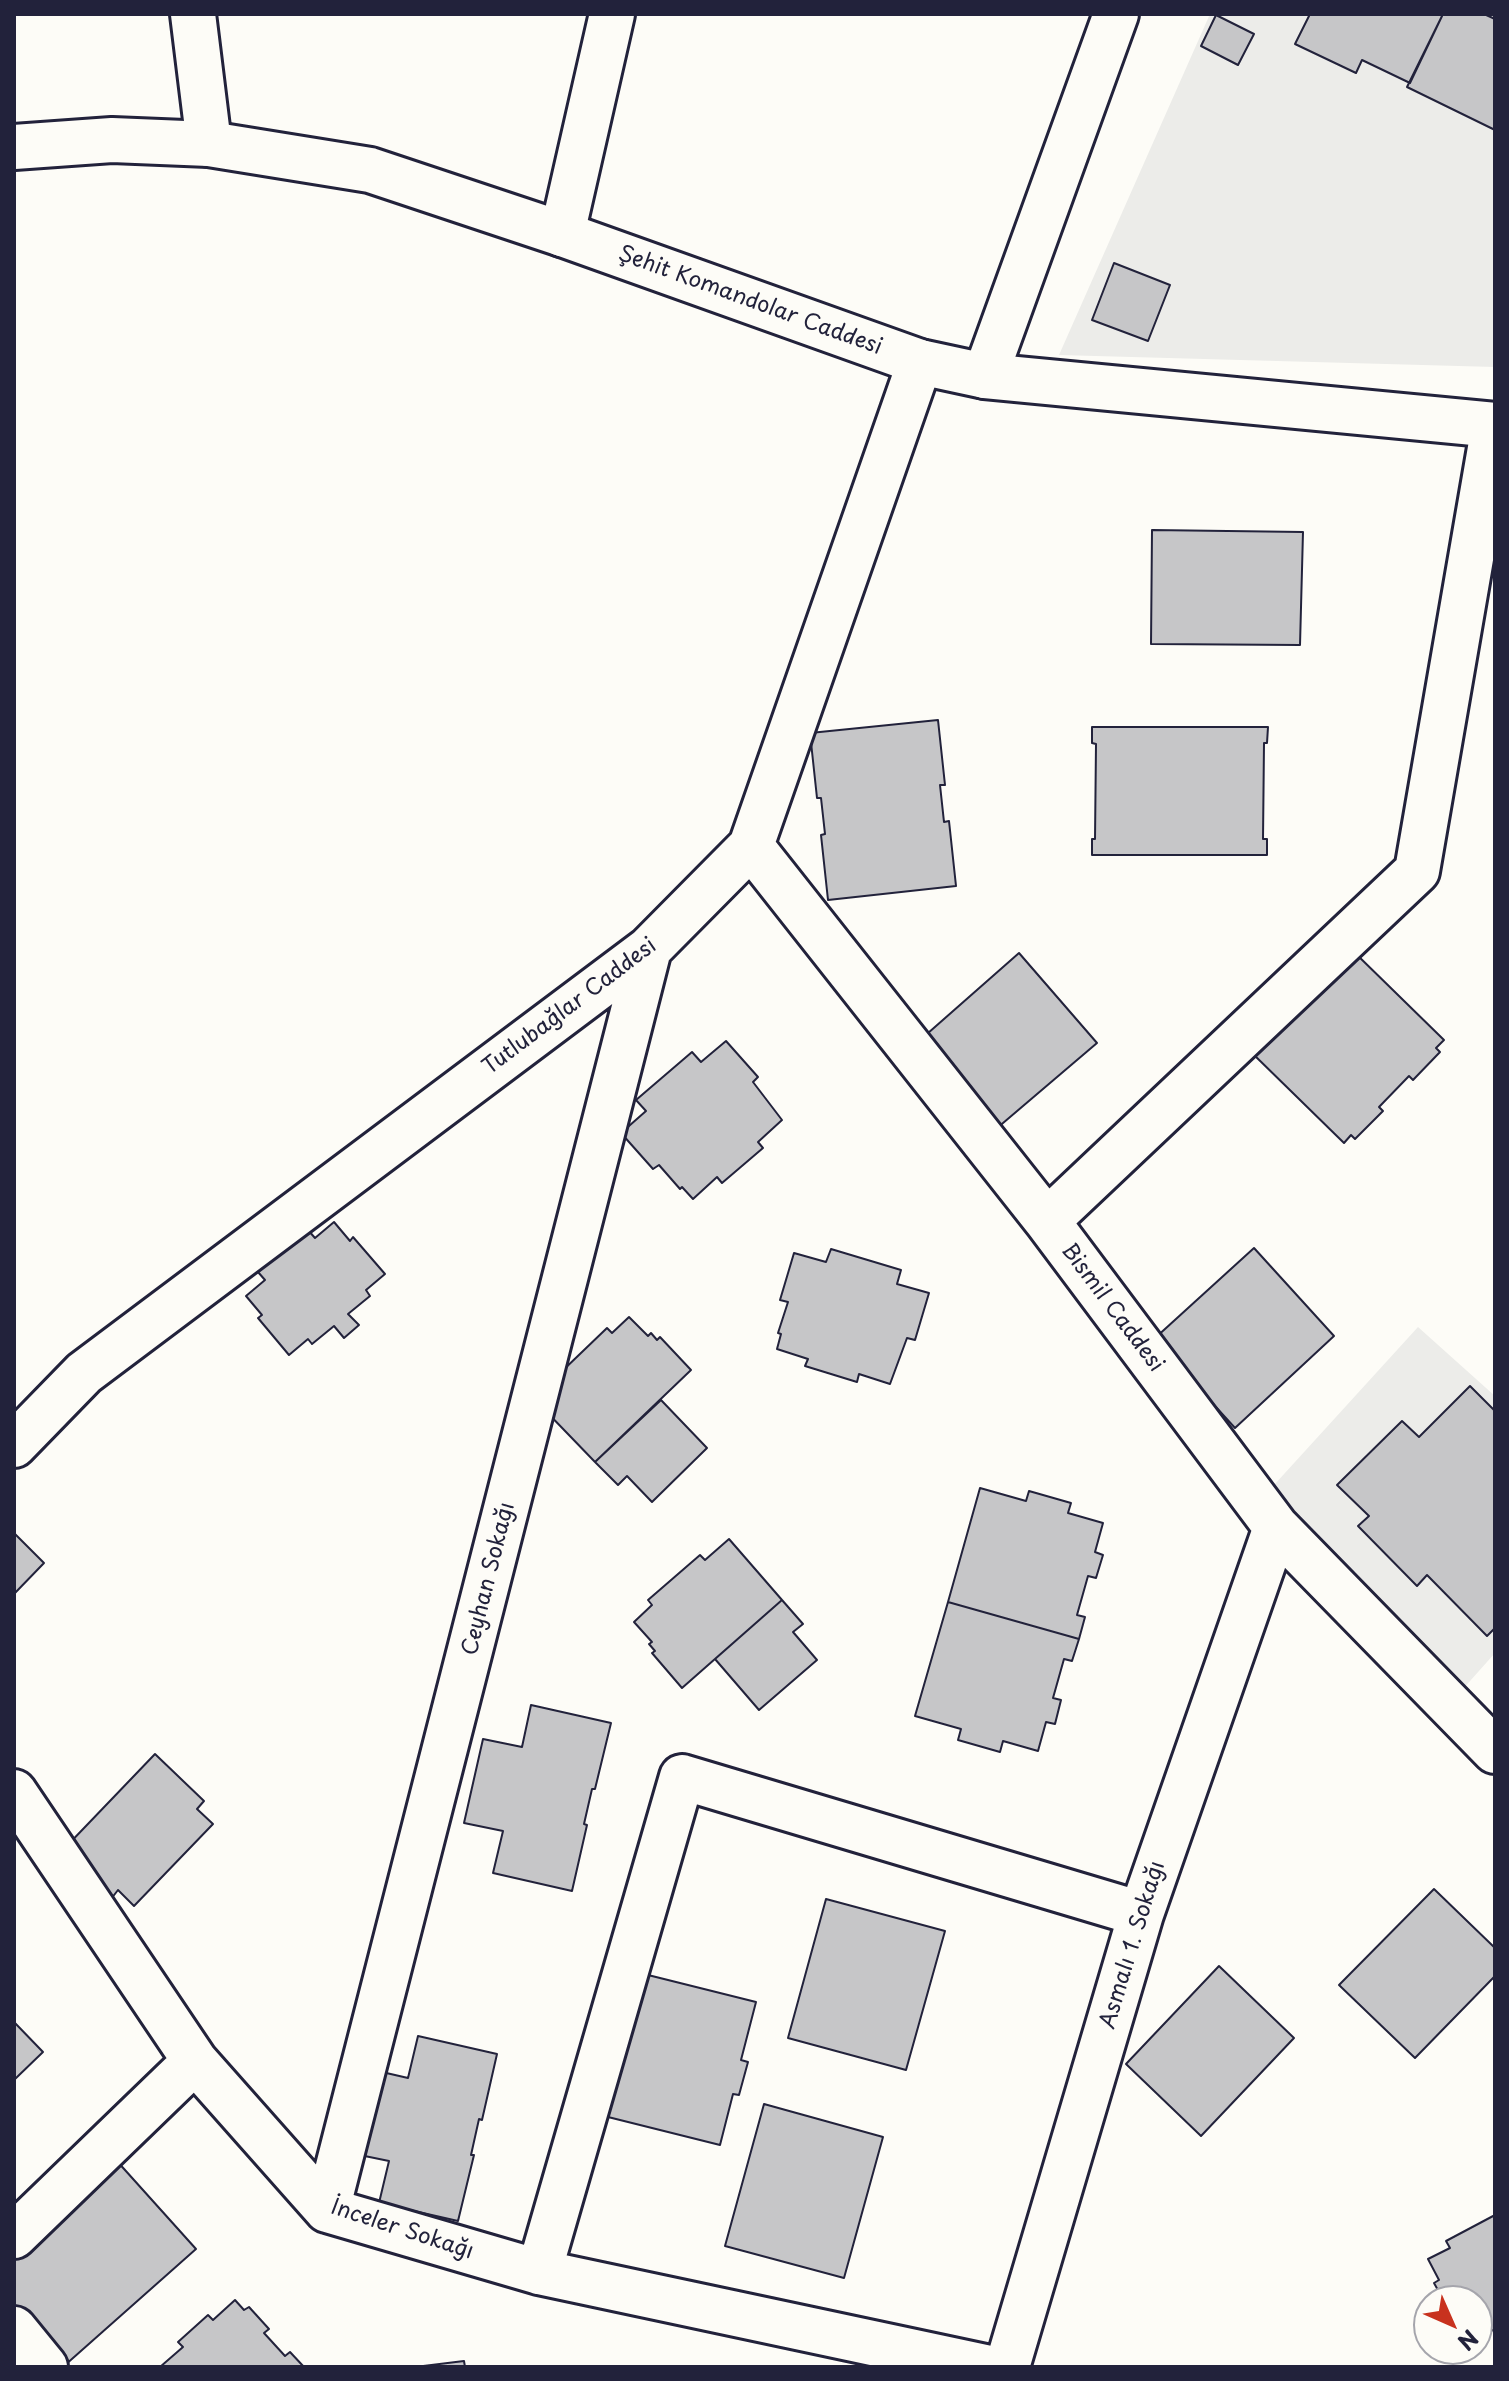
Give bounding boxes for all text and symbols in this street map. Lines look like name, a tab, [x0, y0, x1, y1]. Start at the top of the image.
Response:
street label: Şehit Komandolar Caddesi	[614, 241, 886, 361]
street label: Tutlubağlar Caddesi	[478, 933, 662, 1081]
street label: Bismil Caddesi	[1055, 1239, 1169, 1377]
street label: Ceyhan Sokağı	[457, 1500, 521, 1658]
street label: Asmalı 1. Sokağı	[1095, 1858, 1171, 2032]
street label: İnceler Sokağı	[327, 2194, 477, 2266]
north arrow	[1413, 2285, 1493, 2365]
text: N	[1451, 2323, 1487, 2359]

